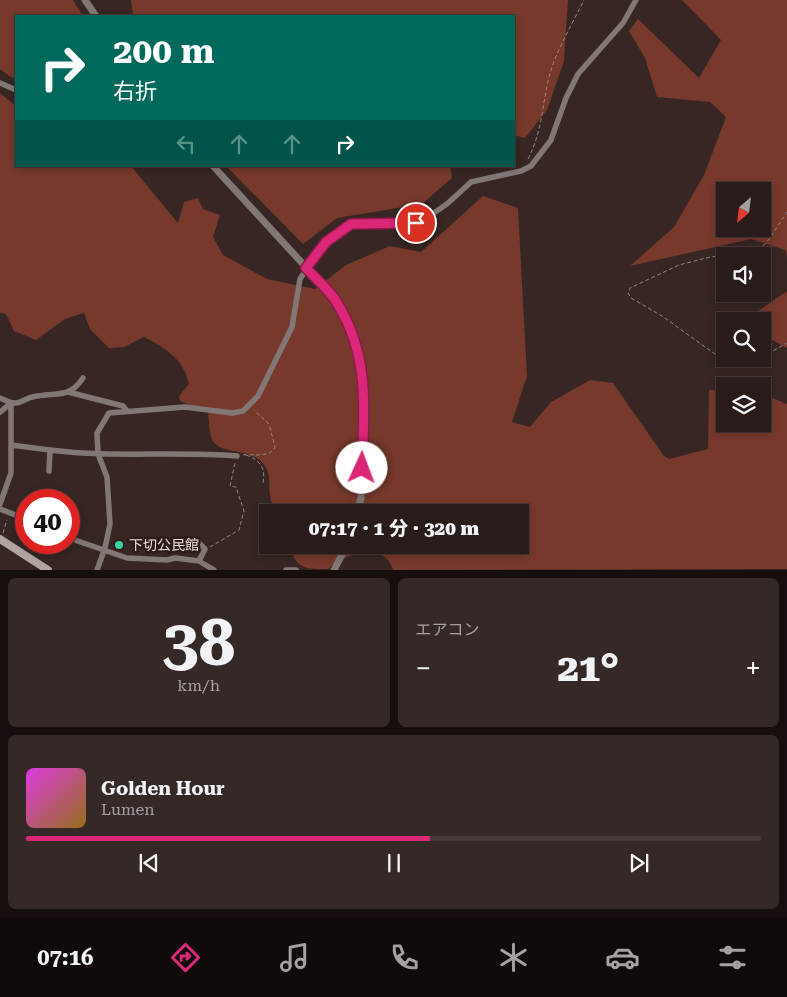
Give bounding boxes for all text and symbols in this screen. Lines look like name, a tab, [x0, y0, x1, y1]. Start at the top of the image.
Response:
text: 200 m	[113, 31, 214, 72]
icon: right	[30, 35, 95, 100]
text: 右折	[113, 79, 157, 104]
icon: left	[172, 130, 200, 158]
icon: ahead	[225, 130, 253, 158]
icon: ahead	[278, 130, 306, 158]
icon: right	[331, 130, 359, 158]
north arrow	[716, 182, 771, 238]
map controls	[716, 182, 771, 432]
pin	[395, 202, 437, 244]
icon: arrive	[402, 209, 430, 237]
button: sound	[716, 247, 771, 302]
button: search	[716, 312, 771, 367]
button: layers	[716, 377, 771, 432]
position arrow	[335, 441, 387, 493]
speed limit sign: 40	[15, 489, 80, 554]
text: 07:17 · 1 分 · 320 m	[309, 517, 479, 540]
place label: 下切公民館	[129, 537, 199, 553]
marker: 下切公民館	[113, 539, 125, 551]
text: 38	[162, 605, 235, 681]
text: エアコン	[416, 620, 480, 639]
text: 21°	[557, 646, 619, 690]
text: −	[416, 652, 431, 685]
text: +	[745, 652, 761, 685]
text: km/h	[177, 676, 220, 695]
text: Golden Hour	[101, 777, 225, 800]
text: Lumen	[101, 800, 155, 819]
icon: previous	[135, 849, 163, 877]
icon: pause	[380, 849, 408, 877]
icon: next	[625, 849, 653, 877]
icon: directions	[168, 940, 203, 975]
icon: music	[277, 940, 312, 975]
icon: phone	[387, 940, 422, 975]
icon: climate	[496, 940, 531, 975]
icon: car	[605, 940, 640, 975]
icon: filters	[715, 940, 750, 975]
text: 07:16	[37, 945, 93, 970]

